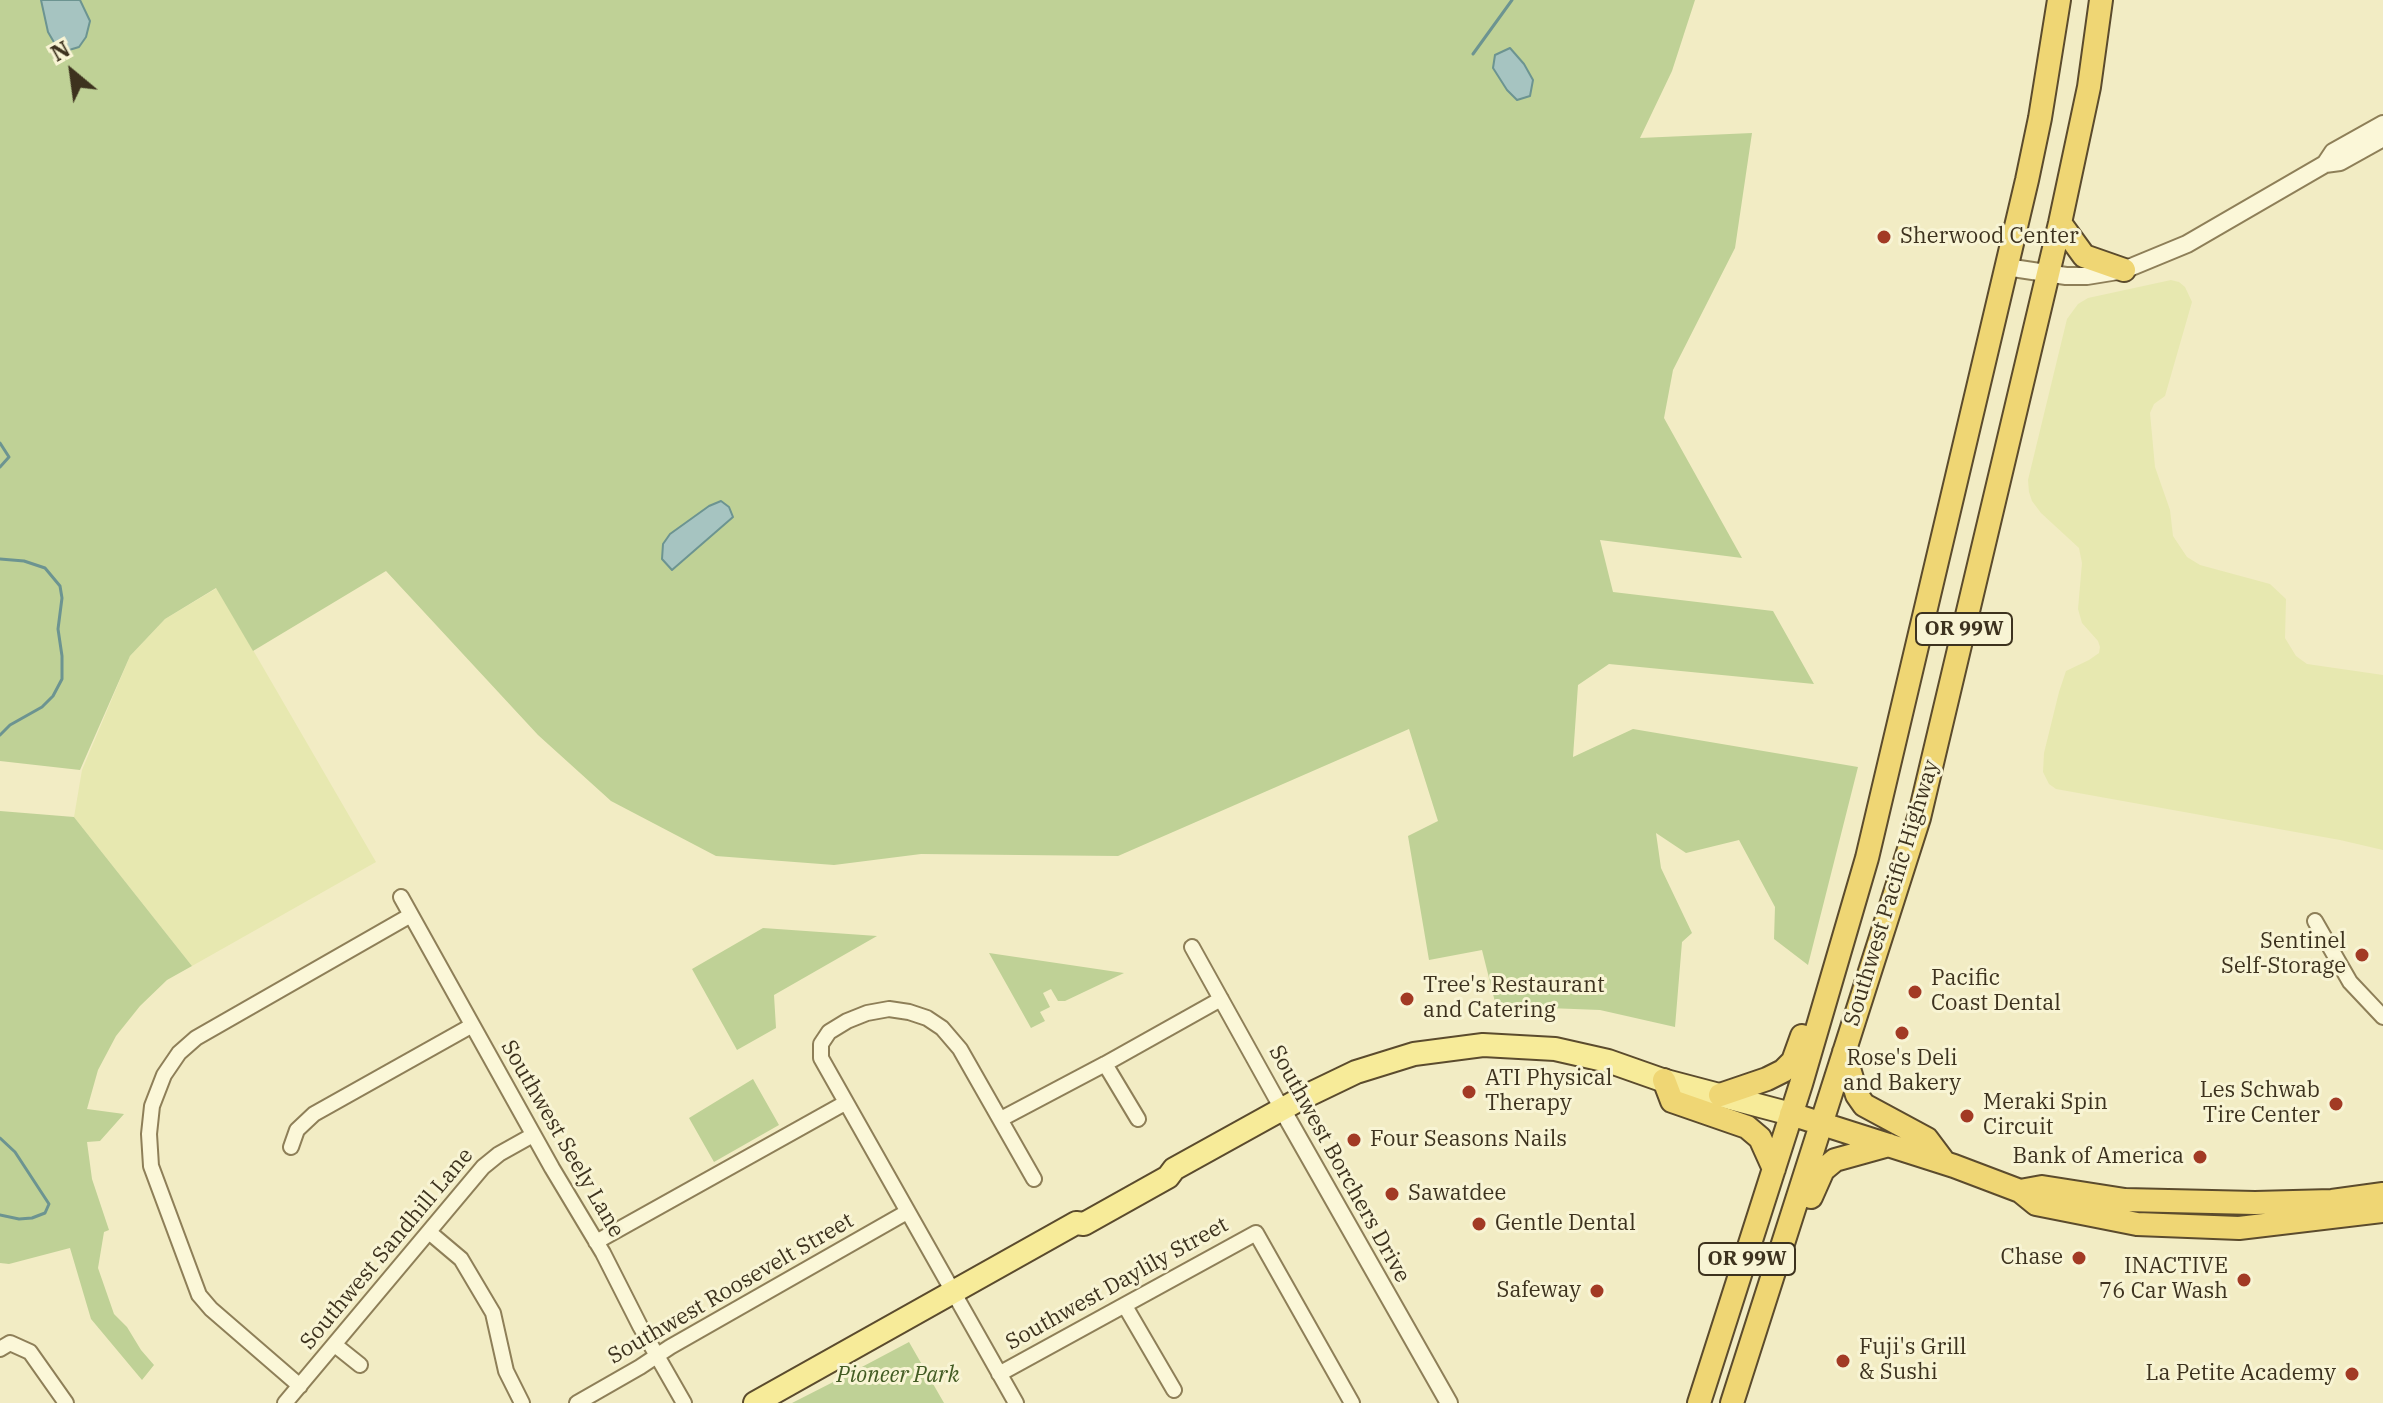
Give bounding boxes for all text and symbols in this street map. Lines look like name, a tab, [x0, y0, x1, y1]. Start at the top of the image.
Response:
north arrow	[32, 32, 112, 112]
text: N	[45, 34, 75, 67]
place label: Sherwood Center	[1900, 224, 2079, 250]
marker: Sherwood Center	[1875, 228, 1893, 246]
road number: OR 99W	[1916, 613, 2012, 645]
street label: Southwest Pacific Highway	[1839, 757, 1945, 1029]
place label: Sentinel Self-Storage	[2221, 929, 2346, 980]
marker: Sentinel Self-Storage	[2353, 946, 2371, 964]
place label: Pacific Coast Dental	[1931, 966, 2061, 1018]
place label: Tree's Restaurant and Catering	[1423, 973, 1605, 1024]
marker: Pacific Coast Dental	[1906, 983, 1924, 1001]
marker: Tree's Restaurant and Catering	[1398, 990, 1416, 1008]
marker: Rose's Deli and Bakery	[1893, 1024, 1911, 1042]
street label: Southwest Seely Lane	[495, 1036, 629, 1242]
street label: Southwest Borchers Drive	[1263, 1041, 1415, 1287]
place label: Rose's Deli and Bakery	[1843, 1046, 1961, 1098]
place label: ATI Physical Therapy	[1485, 1066, 1612, 1118]
place label: Les Schwab Tire Center	[2200, 1078, 2320, 1130]
marker: ATI Physical Therapy	[1460, 1083, 1478, 1101]
place label: Meraki Spin Circuit	[1983, 1090, 2108, 1142]
marker: Les Schwab Tire Center	[2327, 1095, 2345, 1113]
marker: Meraki Spin Circuit	[1958, 1107, 1976, 1125]
place label: Four Seasons Nails	[1370, 1127, 1567, 1153]
marker: Four Seasons Nails	[1345, 1131, 1363, 1149]
street label: Southwest Sandhill Lane	[295, 1143, 479, 1355]
place label: Bank of America	[2013, 1144, 2184, 1170]
marker: Bank of America	[2191, 1148, 2209, 1166]
place label: Sawatdee	[1408, 1181, 1506, 1207]
marker: Sawatdee	[1383, 1185, 1401, 1203]
street label: Southwest Roosevelt Street	[604, 1208, 858, 1370]
place label: Gentle Dental	[1495, 1211, 1636, 1237]
street label: Southwest Daylily Street	[1001, 1212, 1233, 1356]
marker: Gentle Dental	[1470, 1215, 1488, 1233]
road number: OR 99W	[1699, 1243, 1795, 1275]
place label: Chase	[2000, 1245, 2063, 1271]
marker: Chase	[2070, 1249, 2088, 1267]
place label: INACTIVE 76 Car Wash	[2099, 1254, 2228, 1306]
marker: INACTIVE 76 Car Wash	[2235, 1271, 2253, 1289]
place label: Safeway	[1497, 1278, 1581, 1304]
marker: Safeway	[1588, 1282, 1606, 1300]
place label: Fuji's Grill & Sushi	[1859, 1335, 1966, 1386]
marker: Fuji's Grill & Sushi	[1834, 1352, 1852, 1370]
place label: La Petite Academy	[2145, 1361, 2336, 1387]
park label: Pioneer Park	[837, 1363, 959, 1389]
marker: La Petite Academy	[2343, 1365, 2361, 1383]

